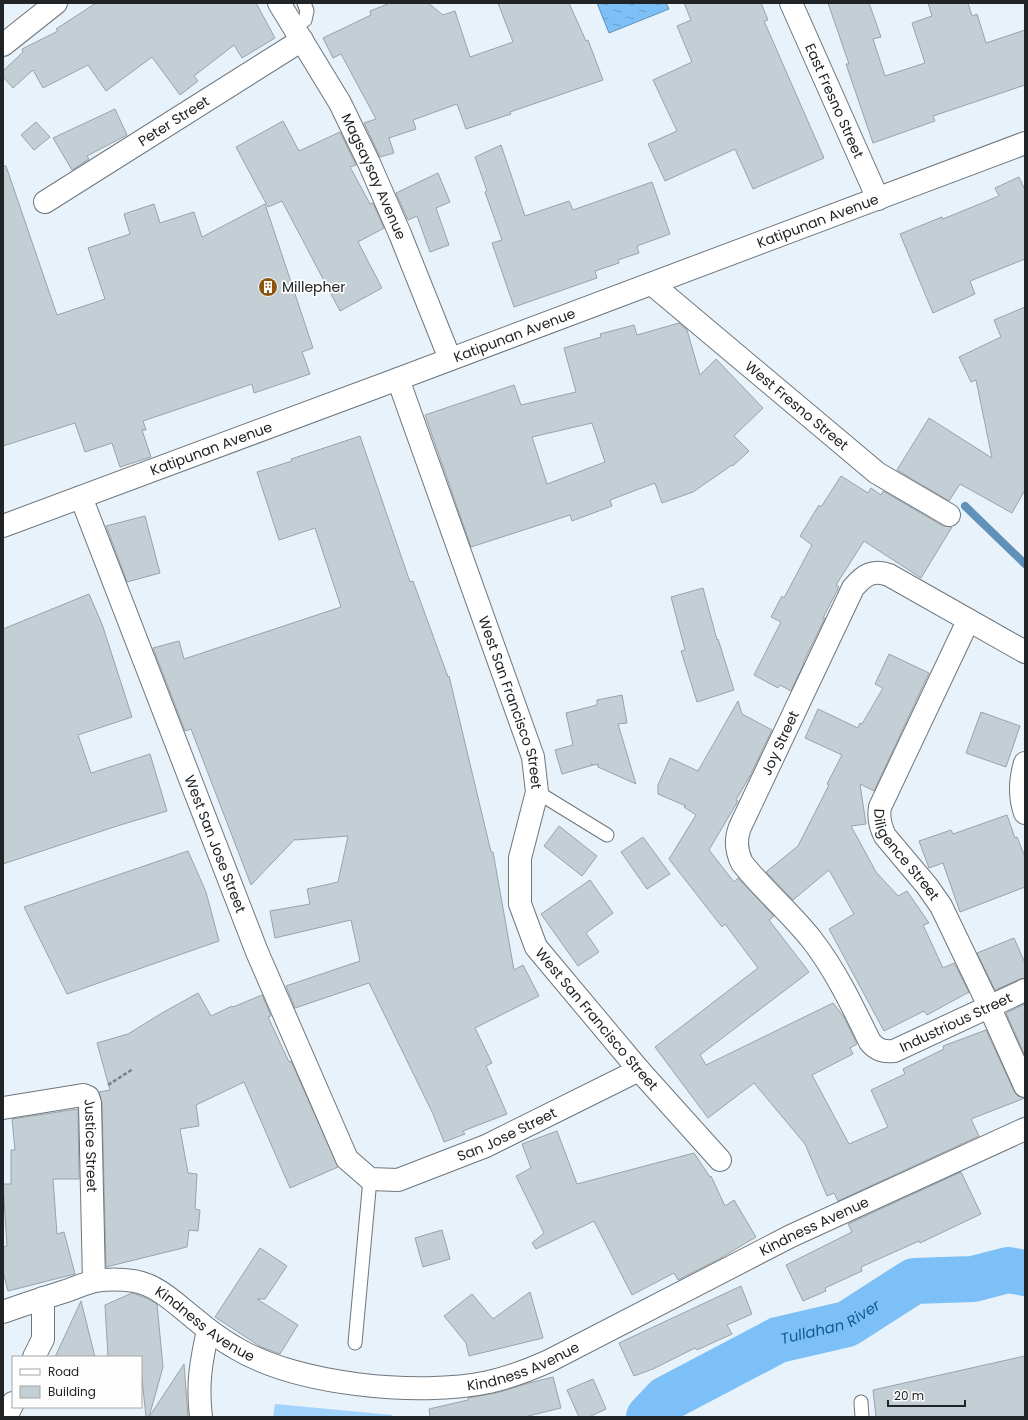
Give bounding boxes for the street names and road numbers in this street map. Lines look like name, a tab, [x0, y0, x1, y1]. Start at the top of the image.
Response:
street label: East Fresno Street	[800, 40, 869, 161]
street label: Peter Street	[134, 91, 213, 151]
street label: Magsaysay Avenue	[336, 110, 411, 243]
street label: Katipunan Avenue	[754, 189, 882, 253]
street label: Katipunan Avenue	[451, 303, 579, 367]
street label: West Fresno Street	[741, 356, 853, 455]
street label: Katipunan Avenue	[147, 417, 275, 480]
street label: West San Francisco Street	[473, 613, 547, 790]
street label: Joy Street	[756, 708, 804, 778]
street label: West San Jose Street	[180, 772, 251, 916]
street label: Diligence Street	[869, 808, 944, 905]
street label: West San Francisco Street	[531, 943, 663, 1095]
street label: Industrious Street	[896, 987, 1015, 1057]
street label: Justice Street	[79, 1095, 102, 1193]
street label: San Jose Street	[454, 1103, 560, 1166]
street label: Kindness Avenue	[756, 1192, 872, 1261]
street label: Kindness Avenue	[151, 1281, 258, 1367]
street label: Kindness Avenue	[466, 1337, 583, 1396]

